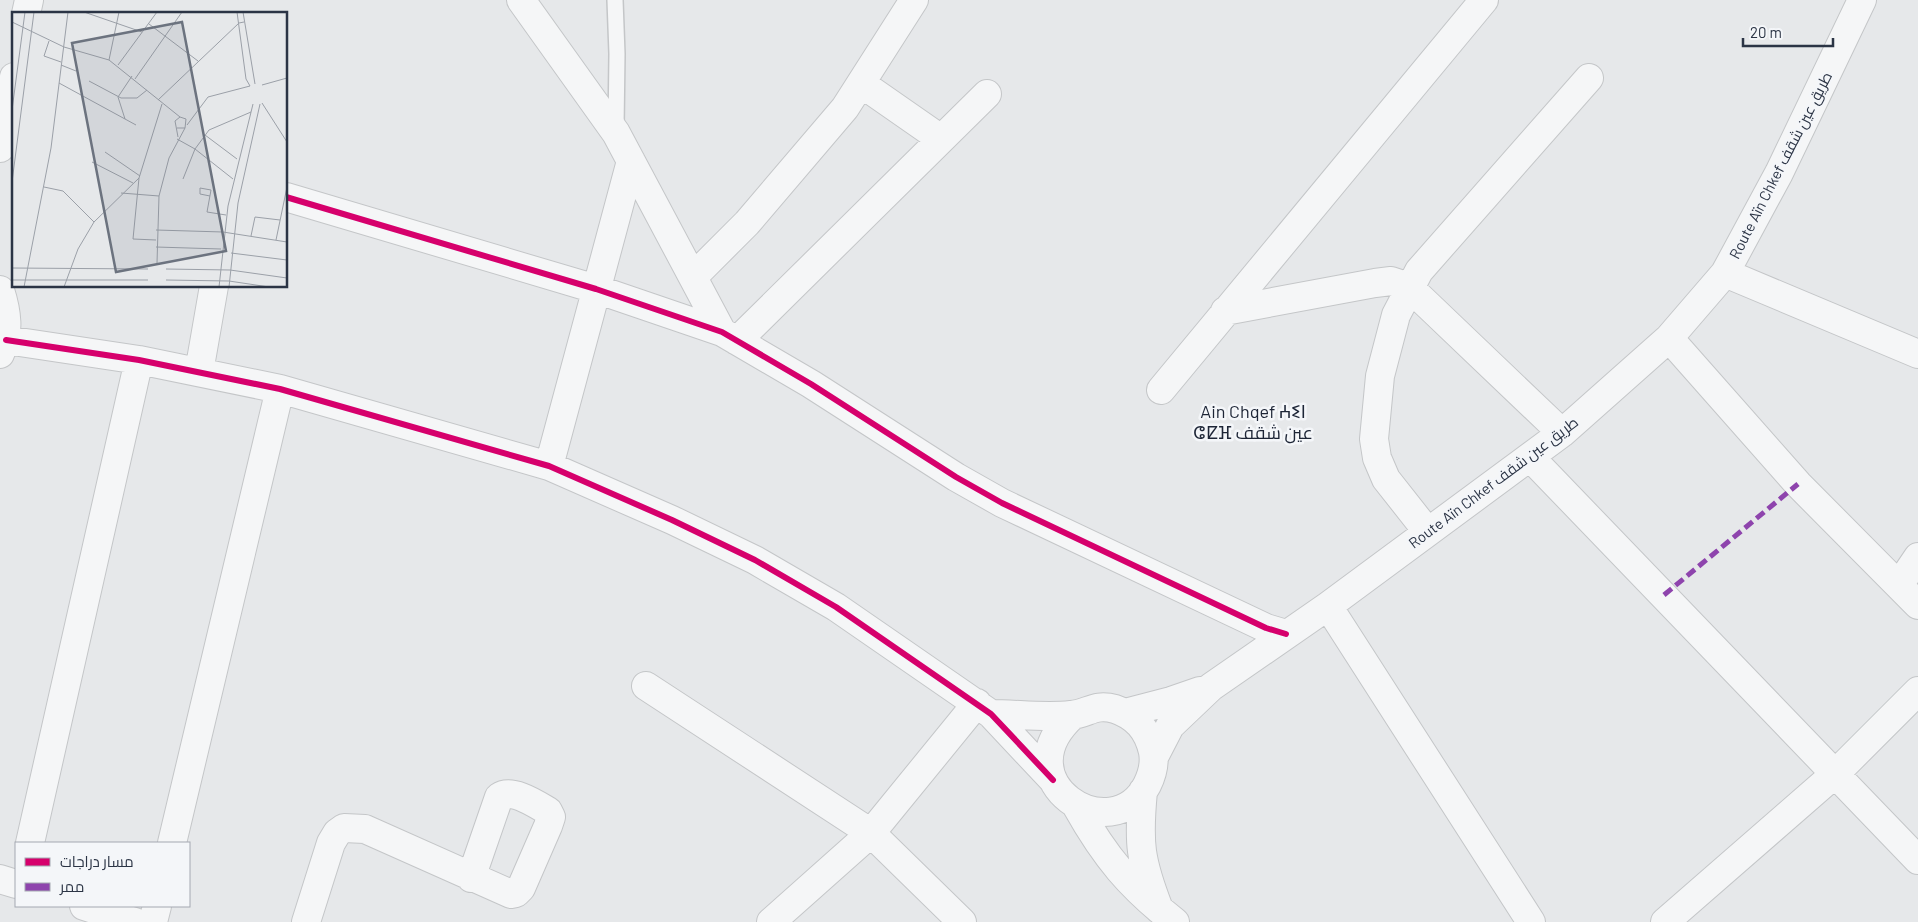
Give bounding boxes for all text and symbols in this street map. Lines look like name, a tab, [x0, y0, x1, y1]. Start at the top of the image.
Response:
inset map	[12, 12, 288, 288]
scale bar	[1743, 15, 1833, 47]
text: 20 m	[1750, 23, 1782, 41]
street label: Route Aïn Chkef طريق عين شقف	[1725, 68, 1837, 262]
district label: Ain Chqef ⵄⵉⵏ ⵛⵇⴼ عين شقف	[1193, 400, 1313, 444]
street label: Route Aïn Chkef طريق عين شقف	[1405, 412, 1582, 553]
legend	[15, 842, 190, 907]
text: مسار دراجات	[60, 852, 134, 871]
text: ممر	[59, 877, 84, 896]

